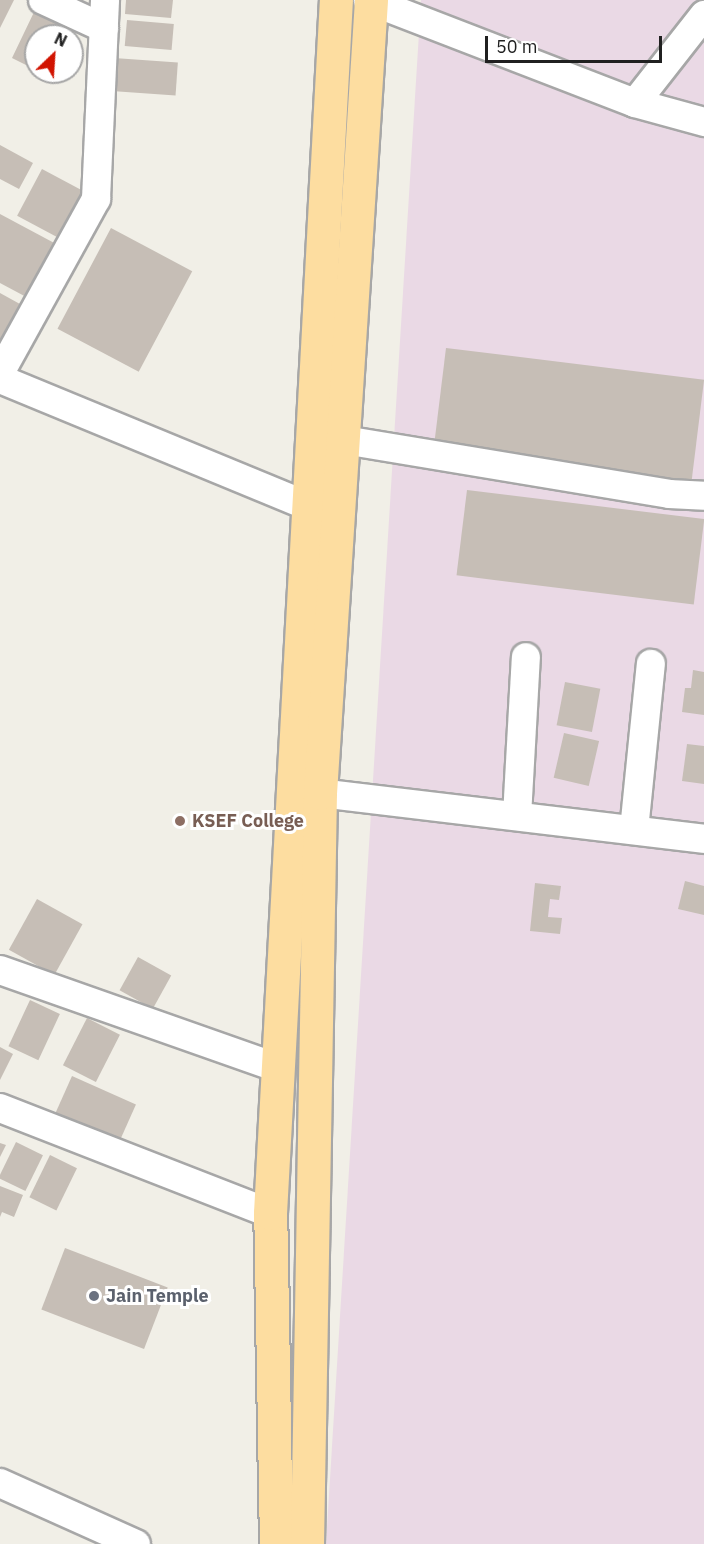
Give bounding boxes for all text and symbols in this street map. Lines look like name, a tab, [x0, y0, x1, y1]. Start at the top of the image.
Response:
north arrow	[24, 24, 84, 84]
scale bar	[488, 24, 665, 62]
text: N	[51, 28, 70, 51]
text: 50 m	[496, 35, 538, 58]
place label: KSEF College	[192, 810, 304, 832]
marker: KSEF College	[173, 814, 187, 828]
place label: Jain Temple	[106, 1285, 208, 1307]
marker: Jain Temple	[87, 1289, 101, 1303]

